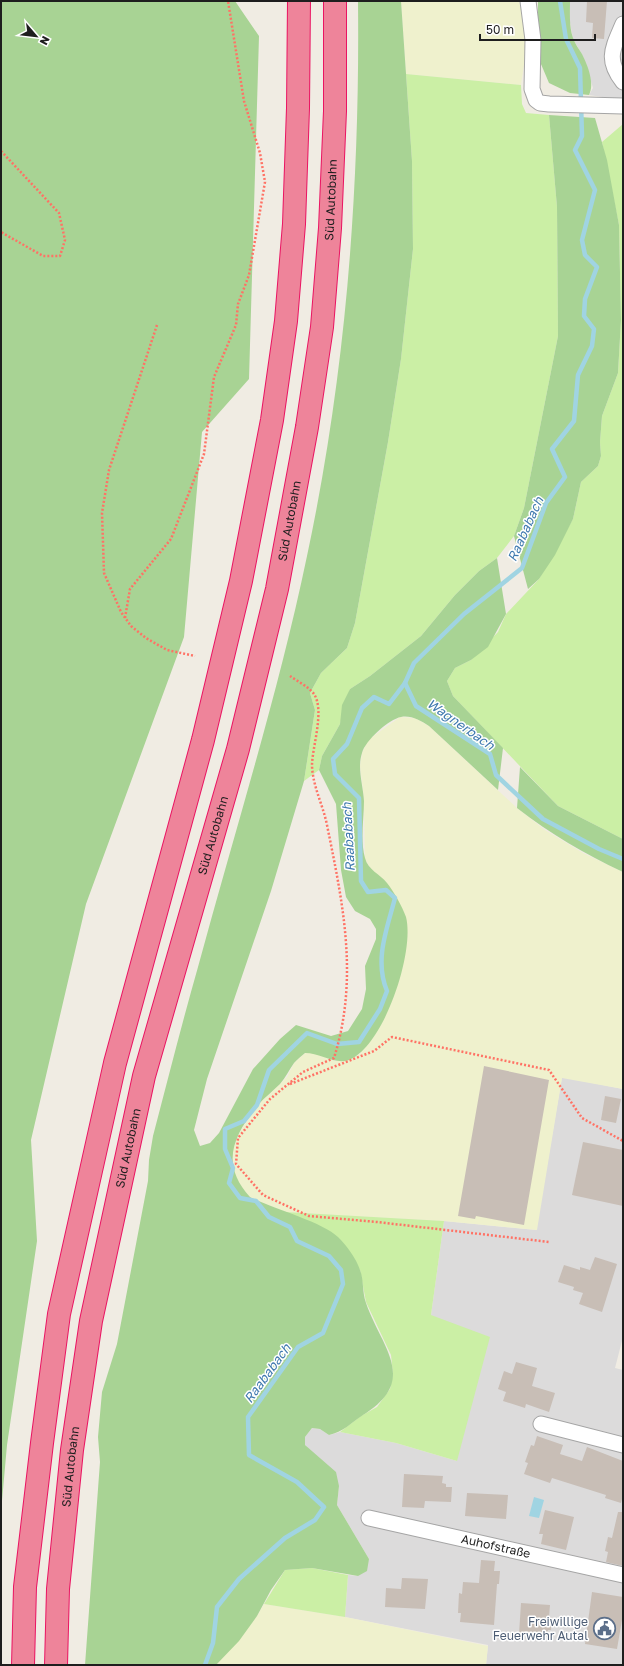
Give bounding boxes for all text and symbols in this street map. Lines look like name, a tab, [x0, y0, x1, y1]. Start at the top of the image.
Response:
north arrow	[16, 16, 56, 56]
scale bar	[480, 16, 595, 42]
text: 50 m	[486, 22, 514, 37]
text: N	[38, 34, 53, 48]
street label: Süd Autobahn	[321, 159, 340, 241]
street label: Süd Autobahn	[274, 479, 304, 562]
water label: Raababach	[504, 493, 547, 564]
water label: Wagnerbach	[424, 695, 498, 754]
street label: Süd Autobahn	[194, 794, 231, 877]
water label: Raababach	[338, 801, 358, 872]
street label: Süd Autobahn	[112, 1107, 144, 1189]
water label: Raababach	[240, 1340, 294, 1406]
street label: Süd Autobahn	[58, 1425, 82, 1508]
street label: Auhofstraße	[460, 1531, 532, 1561]
place label: Freiwillige Feuerwehr Autal	[493, 1614, 588, 1643]
public building icon: Freiwillige Feuerwehr Autal	[591, 1616, 617, 1642]

